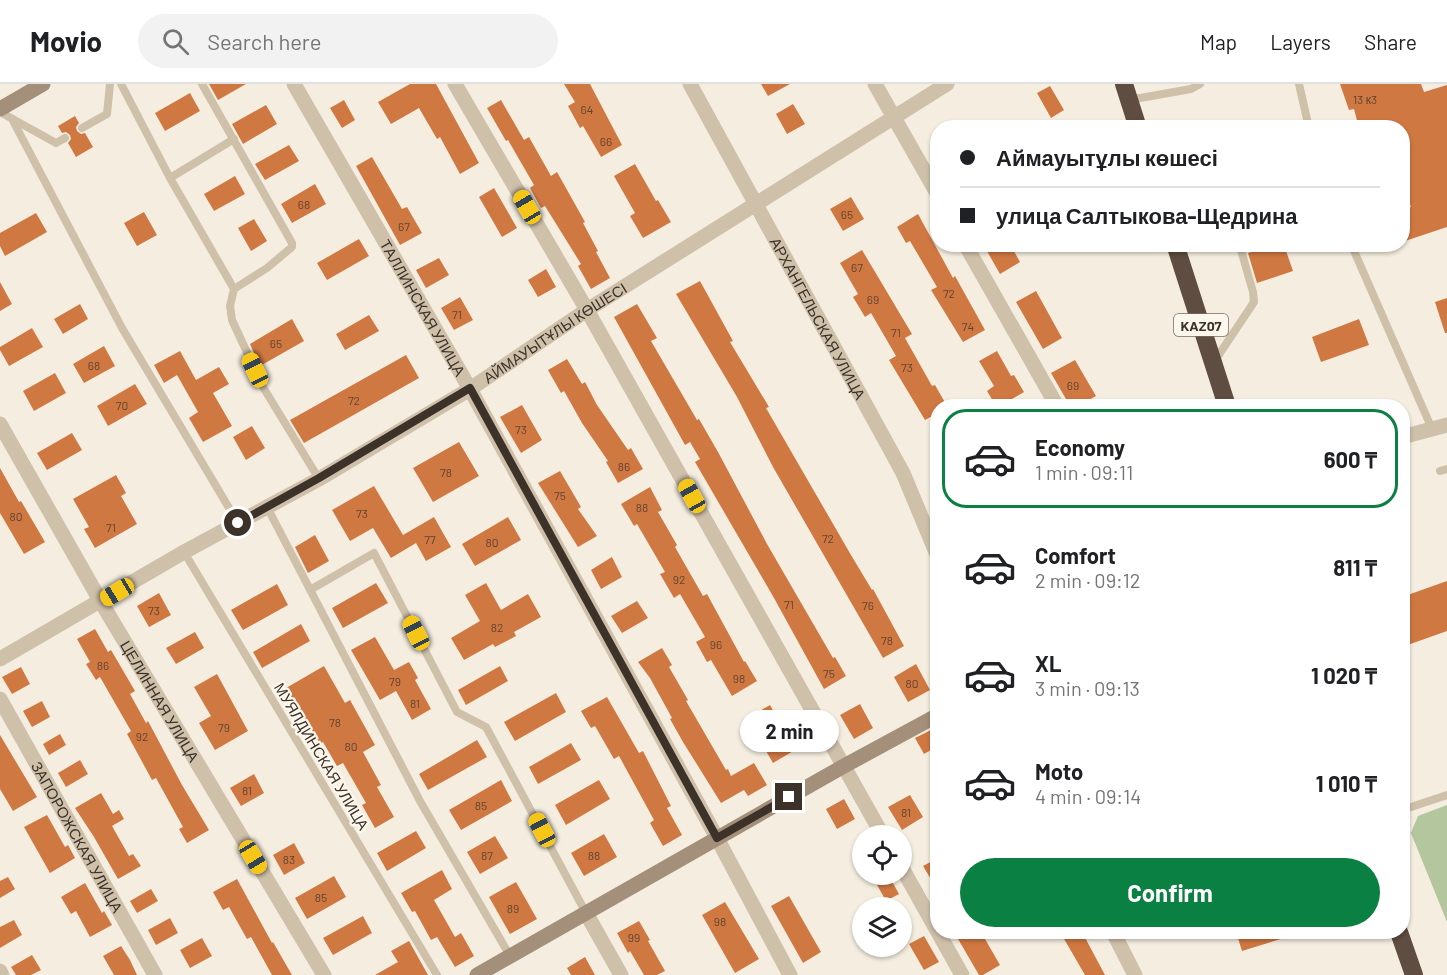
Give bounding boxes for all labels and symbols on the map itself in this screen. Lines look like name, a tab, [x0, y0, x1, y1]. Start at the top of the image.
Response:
house number: 13 к3	[1353, 92, 1377, 106]
house number: 64	[581, 102, 593, 116]
house number: 66	[600, 134, 612, 148]
car	[510, 187, 544, 227]
house number: 68	[298, 197, 310, 211]
house number: 65	[841, 207, 853, 221]
house number: 67	[398, 219, 410, 233]
street label: АРХАНГЕЛЬСКАЯ УЛИЦА	[767, 234, 870, 402]
street label: ТАЛЛИНСКАЯ УЛИЦА	[377, 236, 469, 379]
house number: 67	[851, 260, 863, 274]
street label: АЙМАУЫТҰЛЫ КӨШЕСІ	[480, 279, 630, 387]
house number: 72	[943, 286, 955, 300]
house number: 69	[867, 292, 879, 306]
house number: 71	[452, 307, 462, 321]
road number: KAZ07	[1174, 314, 1228, 336]
house number: 74	[962, 319, 974, 333]
house number: 71	[891, 325, 901, 339]
house number: 65	[270, 336, 282, 350]
car	[239, 350, 271, 390]
house number: 68	[88, 358, 100, 372]
house number: 73	[901, 360, 913, 374]
house number: 69	[1067, 378, 1079, 392]
house number: 72	[348, 393, 360, 407]
house number: 70	[116, 398, 128, 412]
house number: 73	[515, 422, 527, 436]
house number: 86	[618, 459, 630, 473]
house number: 78	[440, 465, 452, 479]
car	[675, 476, 709, 516]
house number: 75	[554, 488, 566, 502]
house number: 88	[636, 500, 648, 514]
house number: 73	[356, 506, 368, 520]
house number: 80	[9, 509, 23, 523]
route start	[224, 509, 251, 536]
house number: 71	[106, 520, 116, 534]
house number: 72	[822, 531, 834, 545]
house number: 77	[424, 532, 436, 546]
house number: 80	[485, 535, 499, 549]
house number: 92	[673, 572, 685, 586]
car	[97, 575, 137, 609]
house number: 71	[784, 597, 794, 611]
house number: 76	[862, 598, 874, 612]
house number: 73	[148, 603, 160, 617]
car	[400, 613, 432, 653]
house number: 82	[491, 620, 503, 634]
house number: 78	[881, 633, 893, 647]
street label: ЦЕЛИННАЯ УЛИЦА	[117, 637, 203, 765]
house number: 96	[710, 637, 722, 651]
house number: 86	[97, 658, 109, 672]
house number: 75	[823, 666, 835, 680]
house number: 98	[733, 671, 745, 685]
house number: 79	[389, 674, 401, 688]
house number: 80	[905, 676, 919, 690]
street label: МУЯЛДИНСКАЯ УЛИЦА	[271, 679, 373, 833]
house number: 81	[410, 696, 420, 710]
callout: 2 min	[740, 710, 838, 752]
house number: 78	[329, 715, 341, 729]
house number: 79	[218, 720, 230, 734]
house number: 92	[136, 729, 148, 743]
house number: 80	[344, 739, 358, 753]
street label: ЗАПОРОЖСКАЯ УЛИЦА	[28, 758, 127, 915]
house number: 81	[242, 783, 252, 797]
route end	[775, 783, 802, 810]
house number: 85	[475, 798, 487, 812]
house number: 81	[901, 805, 911, 819]
car	[526, 810, 558, 850]
car	[236, 837, 270, 877]
house number: 87	[481, 848, 493, 862]
house number: 88	[588, 848, 600, 862]
house number: 83	[283, 852, 295, 866]
house number: 85	[315, 890, 327, 904]
house number: 89	[507, 901, 519, 915]
house number: 98	[714, 914, 726, 928]
house number: 99	[628, 930, 640, 944]

